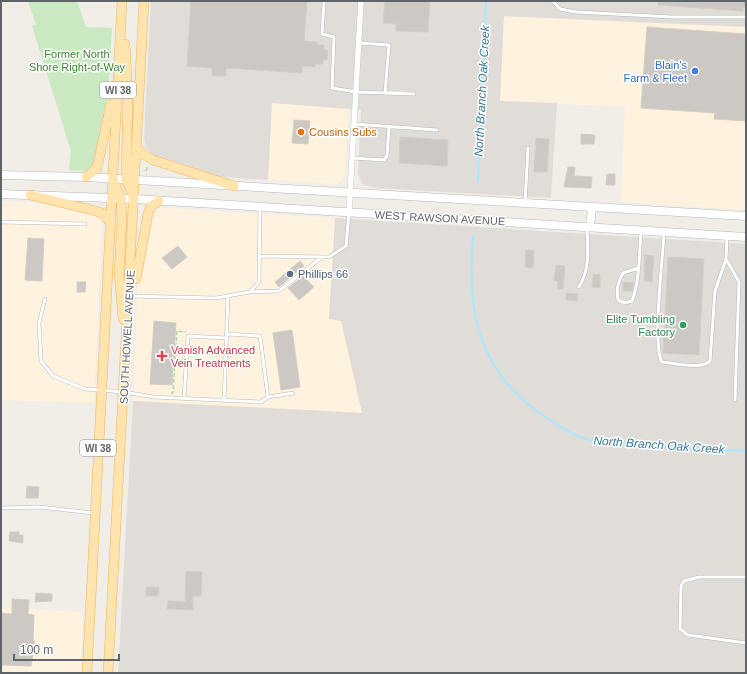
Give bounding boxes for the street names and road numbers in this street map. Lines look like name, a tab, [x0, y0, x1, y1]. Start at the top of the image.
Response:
road number: WI 38	[100, 82, 136, 98]
street label: WEST RAWSON AVENUE	[374, 209, 506, 227]
street label: SOUTH HOWELL AVENUE	[117, 270, 137, 404]
road number: WI 38	[80, 440, 116, 456]

